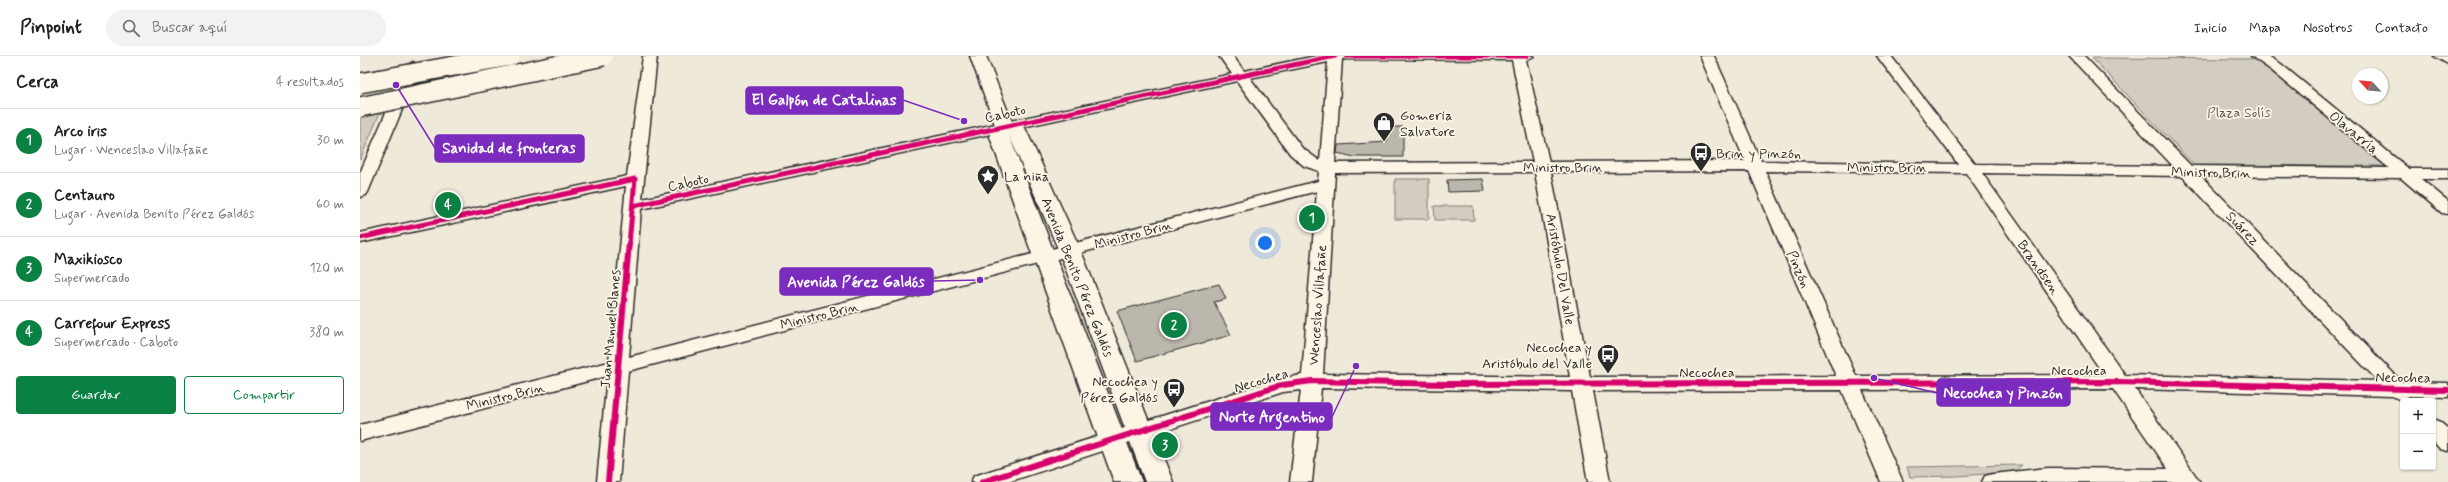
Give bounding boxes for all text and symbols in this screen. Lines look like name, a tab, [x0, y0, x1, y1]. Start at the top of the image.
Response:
search box	[106, 10, 386, 46]
text: Pinpoint	[20, 15, 82, 40]
icon: search	[120, 17, 142, 39]
text: Buscar aquí	[152, 18, 227, 38]
text: Inicio	[2194, 19, 2227, 37]
text: Mapa	[2249, 19, 2281, 37]
text: Nosotros	[2303, 19, 2353, 37]
text: Contacto	[2375, 19, 2428, 37]
north arrow	[2352, 68, 2388, 104]
text: Cerca	[16, 71, 59, 93]
text: 4 resultados	[276, 74, 344, 91]
callout: El Galpón de Catalinas	[746, 87, 903, 114]
text: El Galpón de Catalinas	[752, 91, 897, 111]
street label: Caboto	[983, 101, 1027, 127]
park label: Plaza Solís	[2207, 104, 2271, 122]
place label: Gomeria Salvatore	[1400, 107, 1455, 141]
street label: Olavarría	[2325, 107, 2382, 158]
shop icon: Gomeria Salvatore	[1371, 110, 1397, 143]
text: Arco iris	[54, 122, 107, 142]
text: 1	[26, 132, 32, 149]
text: 30 m	[317, 132, 344, 149]
callout: Sanidad de fronteras	[435, 135, 584, 162]
text: Sanidad de fronteras	[442, 139, 576, 159]
bus stop icon: Brin y Pinzón	[1688, 140, 1714, 173]
text: Lugar · Wenceslao Villafañe	[54, 142, 208, 159]
place label: Brin y Pinzón	[1716, 145, 1801, 163]
street label: Ministro Brin	[1523, 159, 1603, 177]
street label: Ministro Brin	[1847, 159, 1927, 177]
place icon: La niña	[975, 163, 1001, 196]
street label: Ministro Brin	[2171, 163, 2251, 183]
place label: La niña	[1004, 168, 1049, 186]
street label: Caboto	[666, 170, 710, 196]
text: Centauro	[54, 186, 115, 206]
pin: 4	[435, 190, 461, 220]
street label: Avenida Benito Pérez Galdós	[1037, 195, 1117, 360]
text: 2	[26, 196, 32, 213]
text: 60 m	[316, 196, 344, 213]
pin: 1	[1299, 203, 1325, 233]
text: Lugar · Avenida Benito Pérez Galdós	[54, 206, 254, 223]
street label: Suárez	[2222, 208, 2263, 250]
street label: Aristóbulo Del Valle	[1541, 212, 1579, 326]
street label: Ministro Brin	[1092, 216, 1174, 254]
your location	[1255, 233, 1275, 253]
street label: Brandsen	[2013, 237, 2064, 298]
street label: Wenceslao Villafañe	[1305, 244, 1331, 366]
street label: Pinzón	[1782, 248, 1814, 291]
text: Maxikiosco	[54, 250, 122, 270]
text: 3	[26, 260, 32, 277]
text: 120 m	[310, 260, 344, 277]
street label: Juan Manuel Blanes	[597, 268, 625, 389]
callout: Avenida Pérez Galdós	[780, 268, 933, 295]
text: Supermercado	[54, 270, 130, 287]
text: Avenida Pérez Galdós	[787, 273, 925, 293]
street label: Ministro Brin	[778, 298, 860, 334]
pin: 2	[1161, 310, 1187, 340]
text: Carrefour Express	[54, 314, 170, 334]
text: 4	[25, 324, 33, 341]
text: 380 m	[309, 324, 344, 341]
text: Supermercado · Caboto	[54, 334, 178, 351]
place label: Necochea y Aristóbulo del Valle	[1482, 339, 1592, 373]
bus stop icon: Necochea y Aristóbulo del Valle	[1595, 342, 1621, 375]
street label: Necochea	[2051, 362, 2107, 380]
street label: Necochea	[1679, 364, 1735, 382]
street label: Necochea	[1232, 365, 1291, 397]
street label: Necochea	[2375, 369, 2431, 387]
place label: Necochea y Pérez Galdós	[1081, 373, 1158, 407]
button: Guardar	[16, 376, 176, 414]
button: Compartir	[184, 376, 344, 414]
bus stop icon: Necochea y Pérez Galdós	[1161, 376, 1187, 409]
street label: Ministro Brin	[464, 379, 546, 415]
callout: Necochea y Pinzón	[1937, 379, 2070, 406]
text: Necochea y Pinzón	[1943, 384, 2063, 404]
map controls	[2400, 398, 2436, 470]
button: +	[2400, 398, 2436, 434]
callout: Norte Argentino	[1211, 403, 1332, 430]
text: Norte Argentino	[1219, 408, 1325, 430]
pin: 3	[1152, 430, 1178, 460]
button: −	[2400, 434, 2436, 470]

